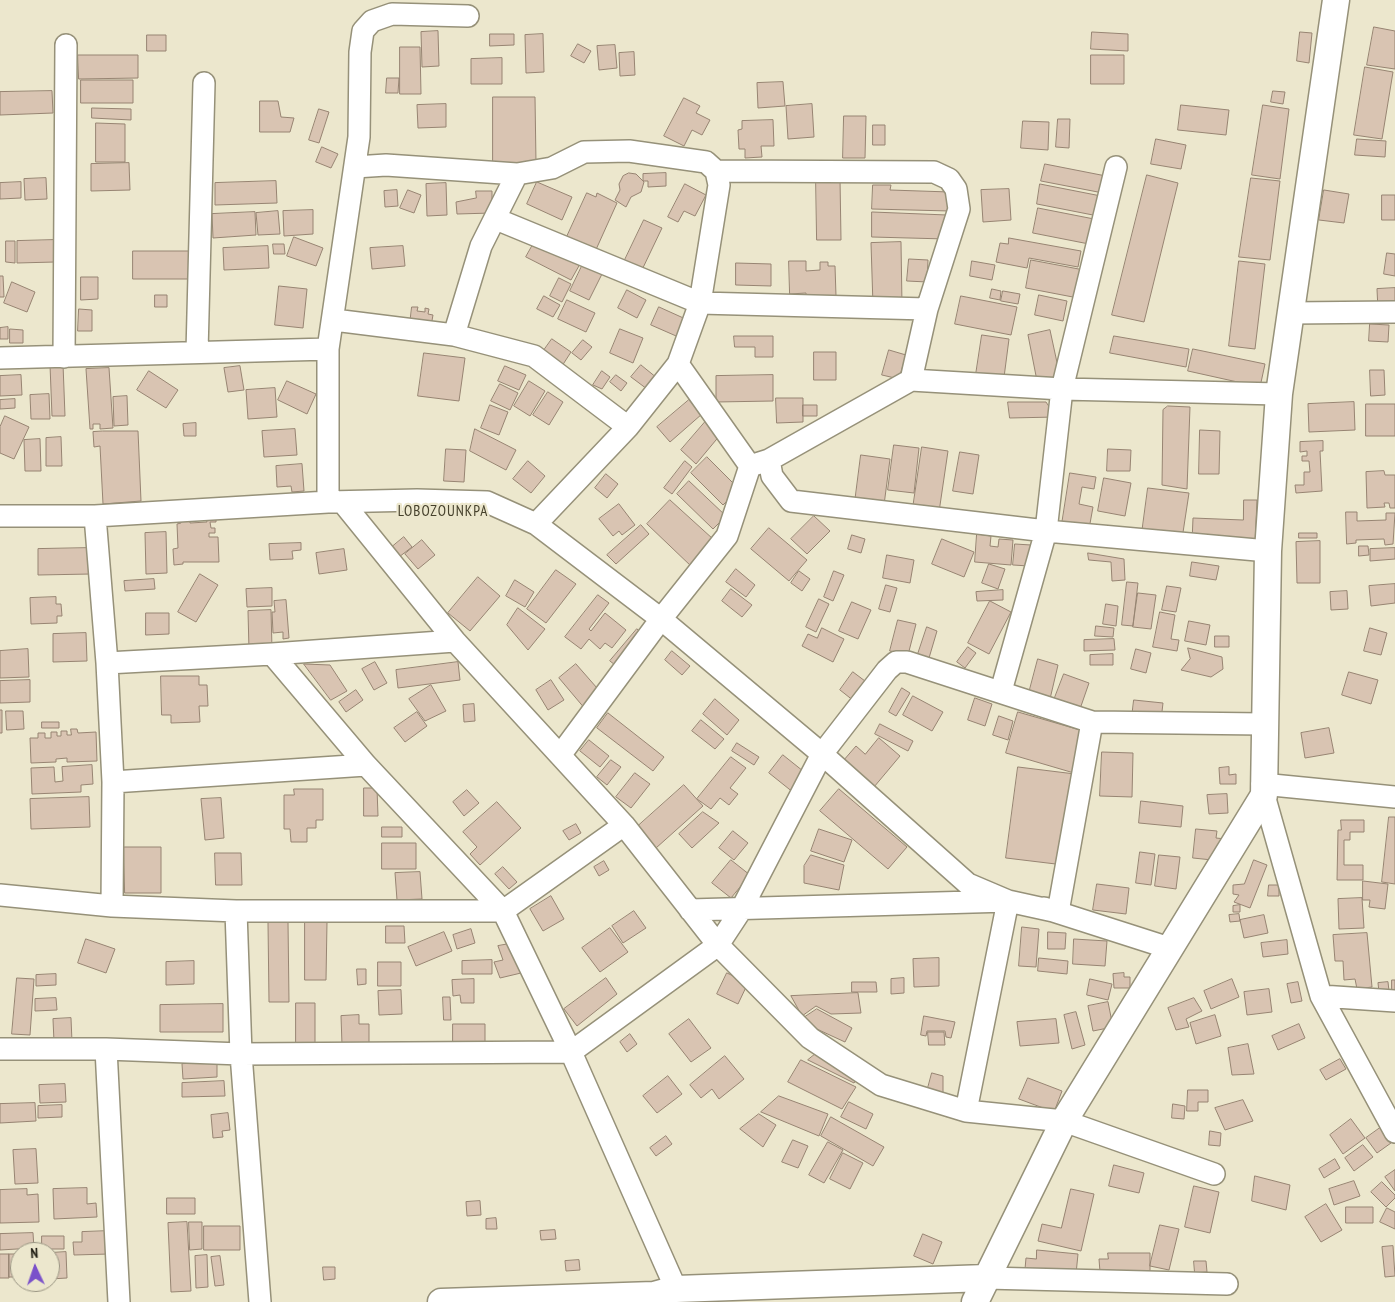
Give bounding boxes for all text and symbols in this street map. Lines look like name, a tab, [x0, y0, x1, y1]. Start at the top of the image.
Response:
district label: LOBOZOUNKPA	[396, 503, 490, 521]
north arrow	[10, 1242, 60, 1292]
text: N	[30, 1244, 39, 1262]

